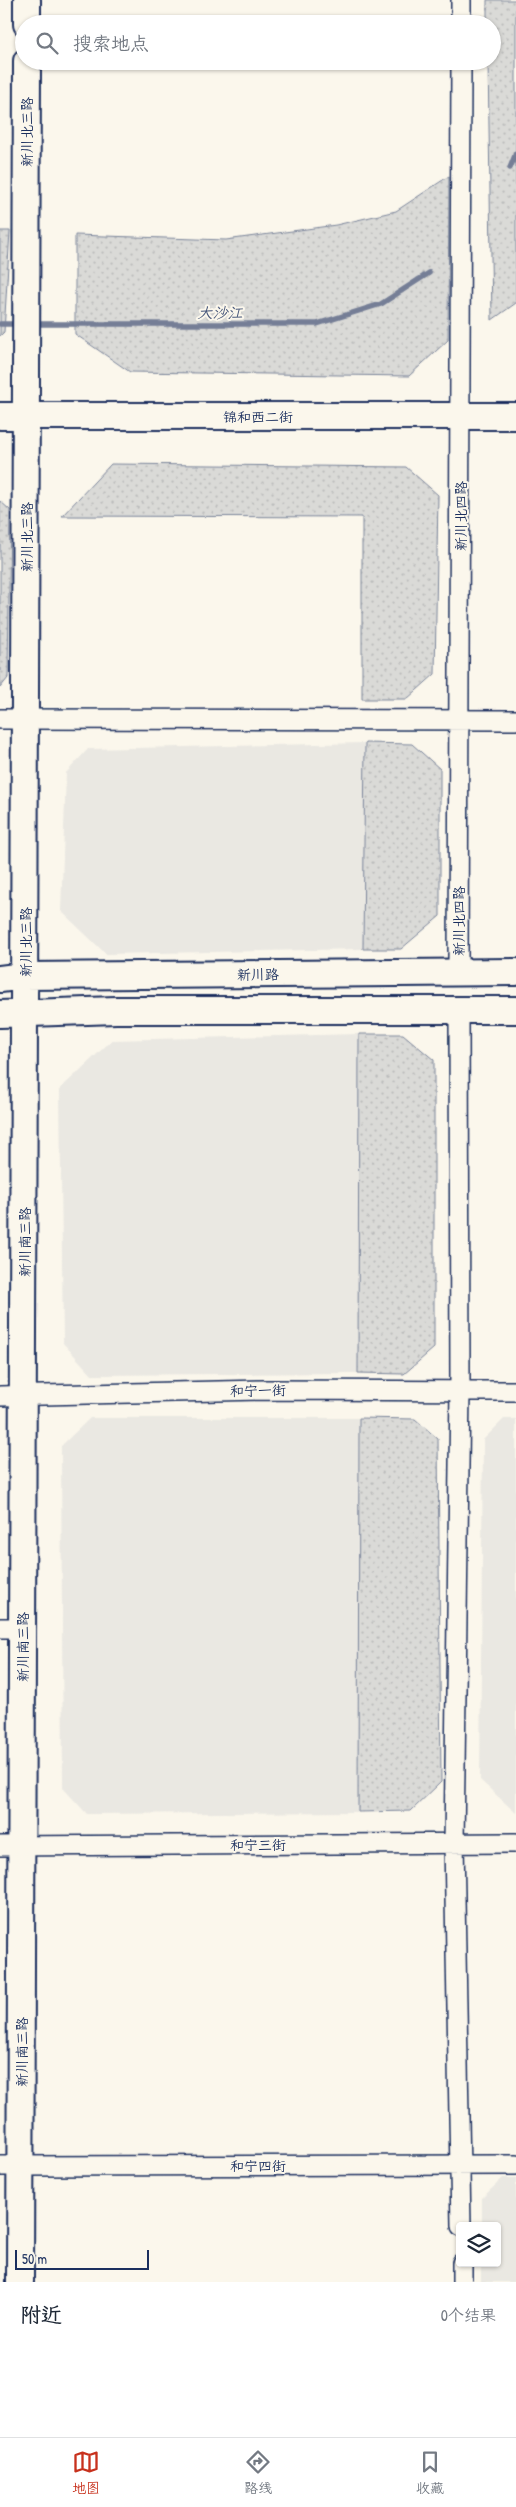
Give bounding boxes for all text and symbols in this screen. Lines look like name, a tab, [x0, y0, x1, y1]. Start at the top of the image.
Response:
search box	[15, 15, 501, 70]
icon: search	[33, 29, 61, 57]
text: 搜索地点	[73, 30, 149, 56]
street label: 新川北三路	[17, 97, 36, 167]
water label: 大沙江	[197, 302, 243, 323]
street label: 锦和西二街	[223, 407, 293, 426]
street label: 新川北四路	[451, 481, 470, 551]
street label: 新川北三路	[17, 502, 36, 572]
street label: 新川北四路	[449, 886, 468, 956]
street label: 新川北三路	[16, 907, 35, 977]
street label: 新川路	[237, 964, 279, 984]
street label: 新川南三路	[15, 1207, 34, 1277]
street label: 和宁一街	[230, 1380, 286, 1400]
street label: 新川南三路	[13, 1612, 32, 1682]
street label: 和宁三街	[230, 1835, 286, 1854]
street label: 新川南三路	[12, 2017, 31, 2087]
street label: 和宁四街	[230, 2156, 286, 2175]
map controls	[456, 2222, 501, 2267]
button: layers	[456, 2222, 501, 2267]
scale bar	[15, 2247, 149, 2270]
text: 50 m	[22, 2249, 47, 2268]
text: 附近	[20, 2300, 62, 2329]
text: 0个结果	[441, 2304, 496, 2326]
tab: 地图	[72, 2448, 100, 2497]
tab: 路线	[244, 2448, 272, 2497]
tab: 收藏	[416, 2448, 444, 2497]

